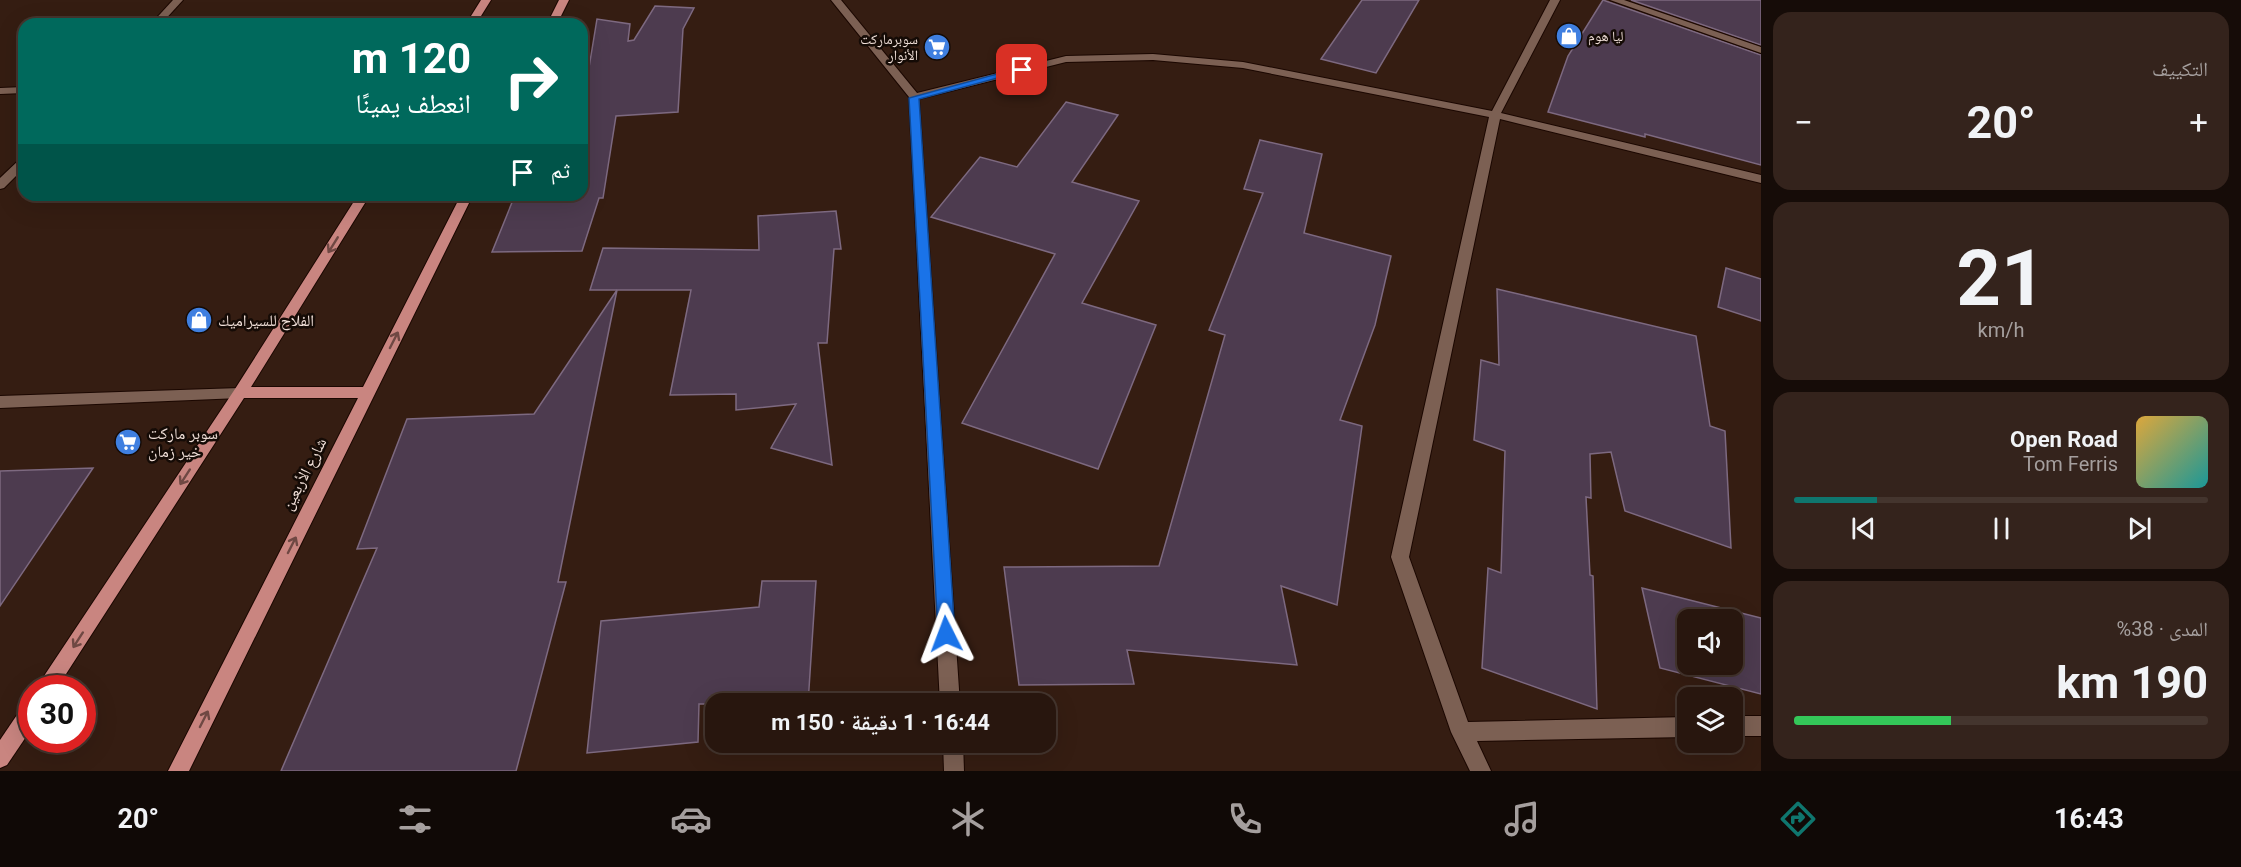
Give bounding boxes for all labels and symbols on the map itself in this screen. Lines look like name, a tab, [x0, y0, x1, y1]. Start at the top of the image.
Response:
shop icon: ليا هوم	[1554, 21, 1584, 51]
place label: ليا هوم	[1588, 28, 1624, 46]
place label: سوبرماركت الأنوار	[860, 31, 918, 64]
supermarket icon: سوبرماركت الأنوار	[922, 32, 952, 62]
pin	[996, 44, 1047, 95]
one-way arrow	[326, 236, 339, 253]
shop icon: الفلاح للسيراميك	[184, 305, 214, 335]
place label: الفلاح للسيراميك	[218, 311, 314, 331]
one-way arrow	[389, 331, 401, 349]
place label: سوبر ماركت خير زمان	[148, 424, 218, 462]
supermarket icon: سوبر ماركت خير زمان	[113, 427, 143, 457]
street label: شارع الأربعين	[278, 435, 331, 514]
one-way arrow	[179, 468, 191, 484]
one-way arrow	[286, 536, 298, 554]
position arrow	[914, 602, 978, 666]
one-way arrow	[72, 631, 84, 647]
speed limit sign: 30	[18, 675, 96, 753]
one-way arrow	[199, 710, 210, 728]

